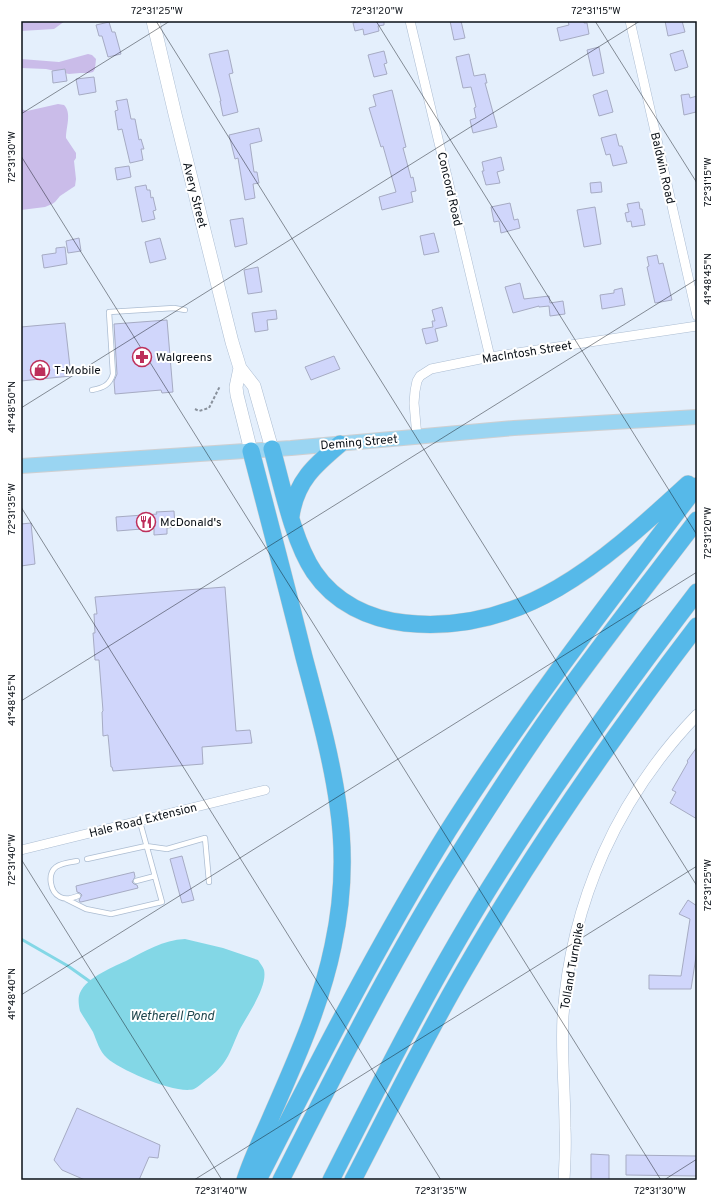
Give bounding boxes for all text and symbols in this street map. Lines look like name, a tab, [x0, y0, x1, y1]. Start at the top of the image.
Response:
text: 72°31'25"W	[131, 5, 183, 18]
text: 72°31'20"W	[351, 5, 403, 18]
text: 72°31'15"W	[571, 5, 621, 18]
text: 72°31'30"W	[6, 131, 19, 183]
street label: Baldwin Road	[646, 131, 678, 206]
street label: Concord Road	[433, 150, 465, 228]
text: 72°31'15"W	[702, 157, 715, 207]
street label: Avery Street	[178, 161, 210, 230]
text: 41°48'45"N	[702, 253, 715, 305]
street label: MacIntosh Street	[481, 338, 573, 368]
pharmacy icon: Walgreens	[131, 346, 153, 368]
place label: Walgreens	[156, 350, 212, 366]
shop icon: T-Mobile	[29, 359, 51, 381]
place label: T-Mobile	[54, 363, 101, 379]
text: 41°48'50"N	[6, 381, 19, 433]
street label: Deming Street	[320, 432, 398, 454]
text: 72°31'35"W	[6, 483, 19, 535]
text: 72°31'20"W	[702, 507, 715, 559]
restaurant icon: McDonald's	[135, 511, 157, 533]
place label: McDonald's	[160, 515, 222, 531]
text: 41°48'45"N	[6, 674, 19, 726]
street label: Hale Road Extension	[88, 800, 199, 842]
text: 72°31'40"W	[6, 834, 19, 886]
text: 72°31'25"W	[702, 859, 715, 911]
street label: Tolland Turnpike	[557, 921, 589, 1011]
text: 41°48'40"N	[6, 968, 19, 1020]
water label: Wetherell Pond	[130, 1009, 215, 1025]
text: 72°31'40"W	[195, 1185, 247, 1198]
text: 72°31'35"W	[415, 1185, 467, 1198]
text: 72°31'30"W	[634, 1185, 686, 1198]

